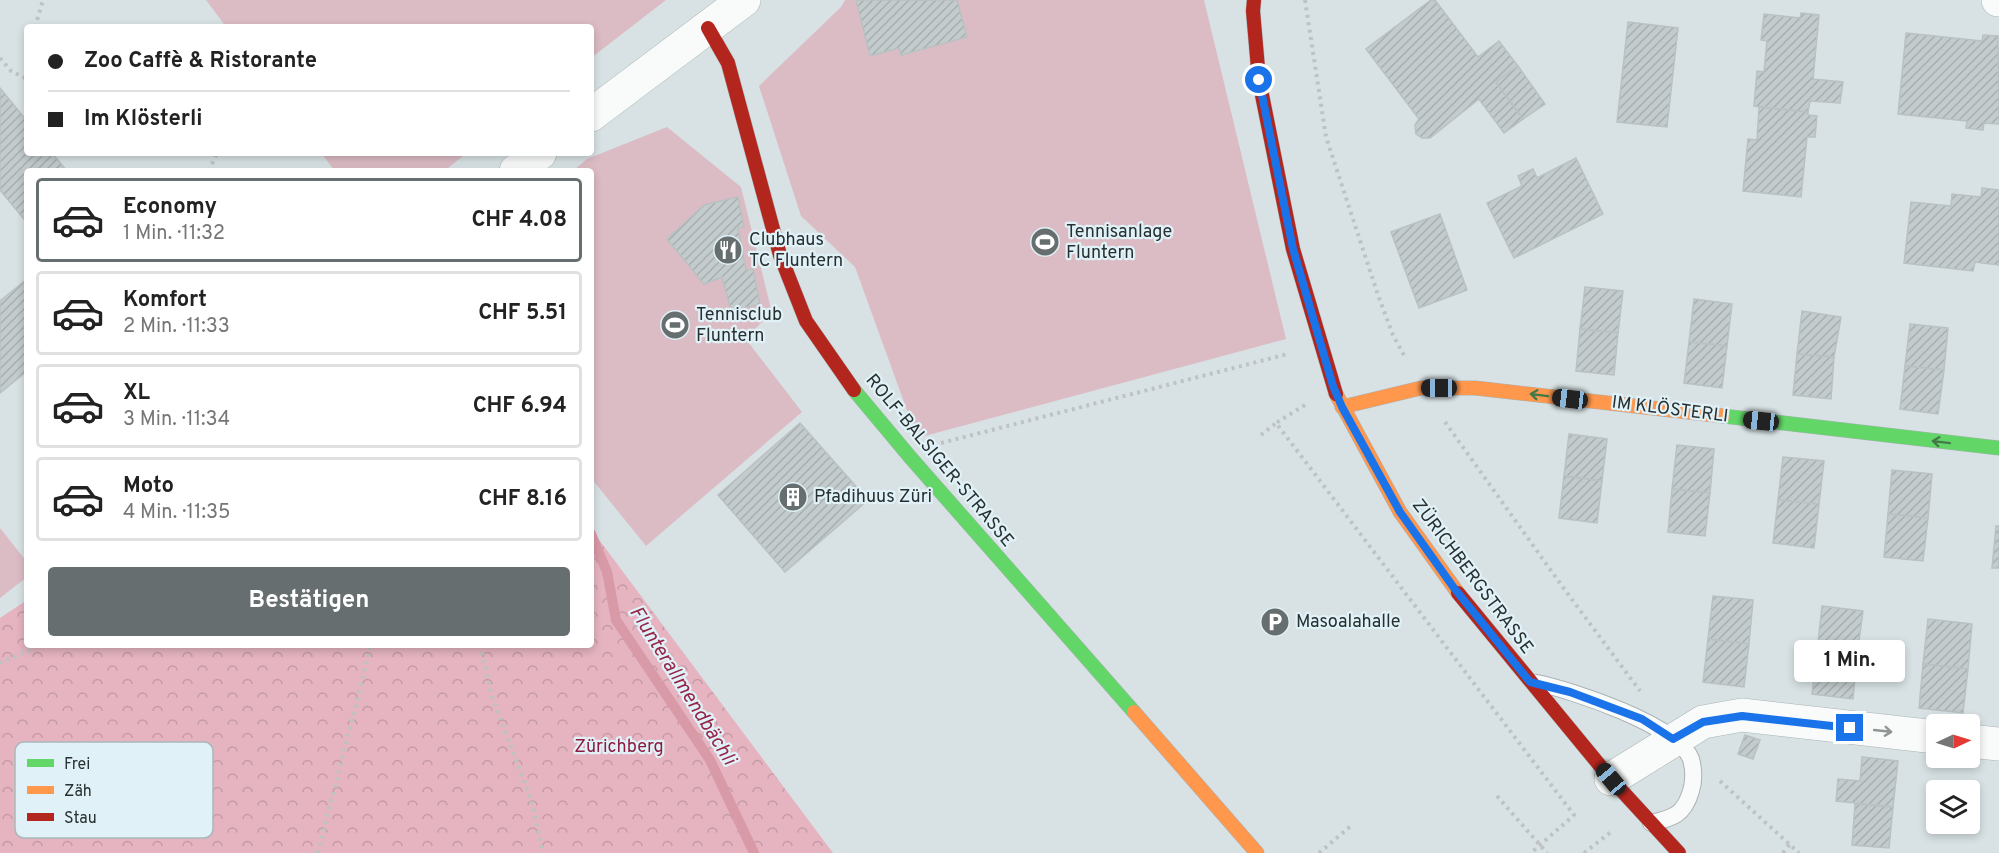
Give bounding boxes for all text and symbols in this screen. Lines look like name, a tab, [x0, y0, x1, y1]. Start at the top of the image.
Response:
text: Zoo Caffè & Ristorante	[84, 48, 317, 75]
route start	[1245, 66, 1272, 93]
text: Im Klösterli	[84, 106, 203, 133]
icon: car	[51, 193, 105, 247]
text: Economy	[123, 194, 217, 221]
text: CHF 4.08	[471, 207, 567, 234]
text: 1 Min. · 11:32	[123, 221, 225, 247]
place label: Tennisanlage Fluntern	[1066, 221, 1172, 265]
sports icon: Tennisanlage Fluntern	[1029, 226, 1061, 258]
place label: Clubhaus TC Fluntern	[749, 229, 843, 273]
restaurant icon: Clubhaus TC Fluntern	[712, 234, 744, 266]
icon: car	[51, 286, 105, 340]
text: Komfort	[123, 287, 207, 314]
text: CHF 5.51	[478, 300, 567, 327]
place label: Tennisclub Fluntern	[696, 304, 782, 348]
sports icon: Tennisclub Fluntern	[659, 309, 691, 341]
text: 2 Min. · 11:33	[123, 314, 230, 340]
street label: ROLF-BALSIGER-STRASSE	[860, 370, 1018, 552]
icon: car	[51, 379, 105, 433]
car	[1421, 379, 1457, 397]
text: XL	[123, 380, 150, 407]
car	[1551, 388, 1589, 410]
one-way arrow	[1529, 389, 1549, 400]
street label: IM KLÖSTERLI	[1610, 389, 1730, 429]
text: CHF 6.94	[473, 393, 567, 420]
text: 3 Min. · 11:34	[123, 407, 230, 433]
car	[1742, 410, 1780, 432]
one-way arrow	[1931, 436, 1951, 447]
icon: car	[51, 472, 105, 526]
text: Moto	[123, 473, 174, 500]
building icon: Pfadihuus Züri	[777, 481, 809, 513]
text: CHF 8.16	[478, 486, 567, 513]
place label: Pfadihuus Züri	[814, 486, 932, 509]
street label: ZÜRICHBERGSTRASSE	[1406, 494, 1539, 659]
text: 4 Min. · 11:35	[123, 500, 230, 526]
button: Bestätigen	[48, 567, 570, 636]
water label: Flunterallmendbächli	[623, 602, 742, 771]
parking icon: Masoalahalle	[1259, 606, 1291, 638]
place label: Masoalahalle	[1296, 611, 1400, 634]
callout: 1 Min.	[1794, 641, 1906, 683]
text: 1 Min.	[1824, 648, 1875, 674]
route end	[1836, 714, 1863, 741]
north arrow	[1926, 714, 1980, 768]
map controls	[1926, 714, 1980, 834]
one-way arrow	[1873, 726, 1892, 737]
park label: Zürichberg	[574, 736, 664, 759]
legend	[15, 742, 213, 838]
text: Frei	[64, 755, 90, 775]
car	[1593, 759, 1629, 799]
button: layers	[1926, 780, 1980, 834]
text: Zäh	[64, 782, 92, 802]
text: Stau	[64, 809, 97, 829]

